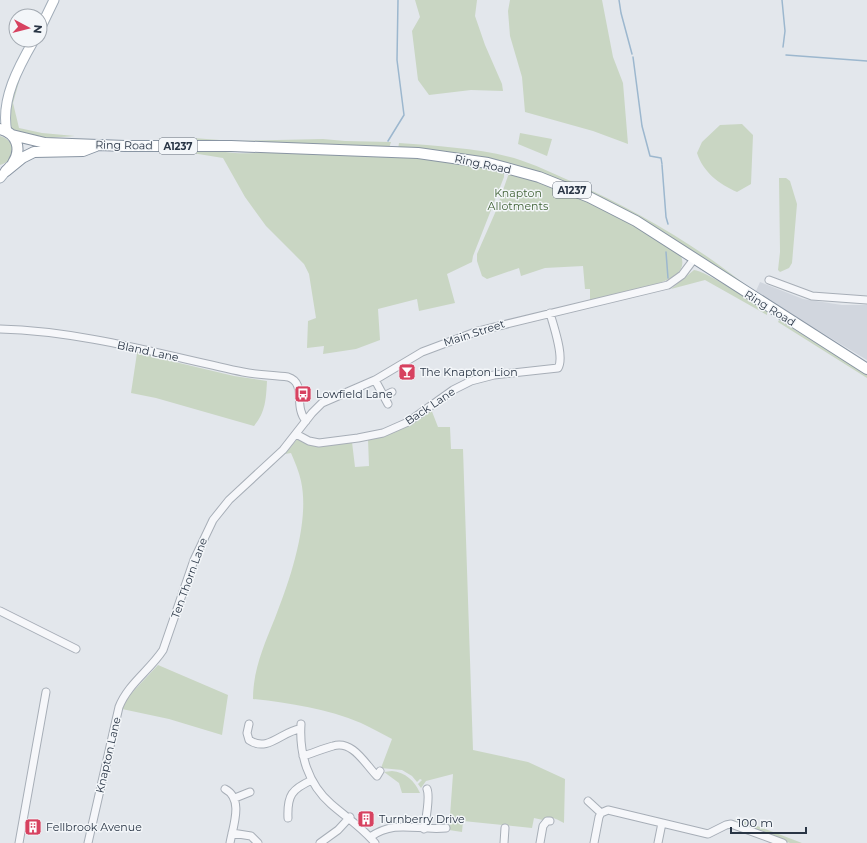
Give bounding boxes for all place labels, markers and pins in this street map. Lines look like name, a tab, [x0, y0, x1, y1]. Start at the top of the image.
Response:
bar icon: The Knapton Lion	[397, 362, 417, 382]
place label: The Knapton Lion	[420, 365, 518, 379]
bus stop icon: Lowfield Lane	[293, 384, 313, 404]
place label: Lowfield Lane	[316, 387, 393, 401]
building icon: Turnberry Drive	[356, 809, 376, 829]
place label: Turnberry Drive	[379, 812, 465, 826]
building icon: Fellbrook Avenue	[23, 817, 43, 837]
place label: Fellbrook Avenue	[46, 820, 142, 834]

